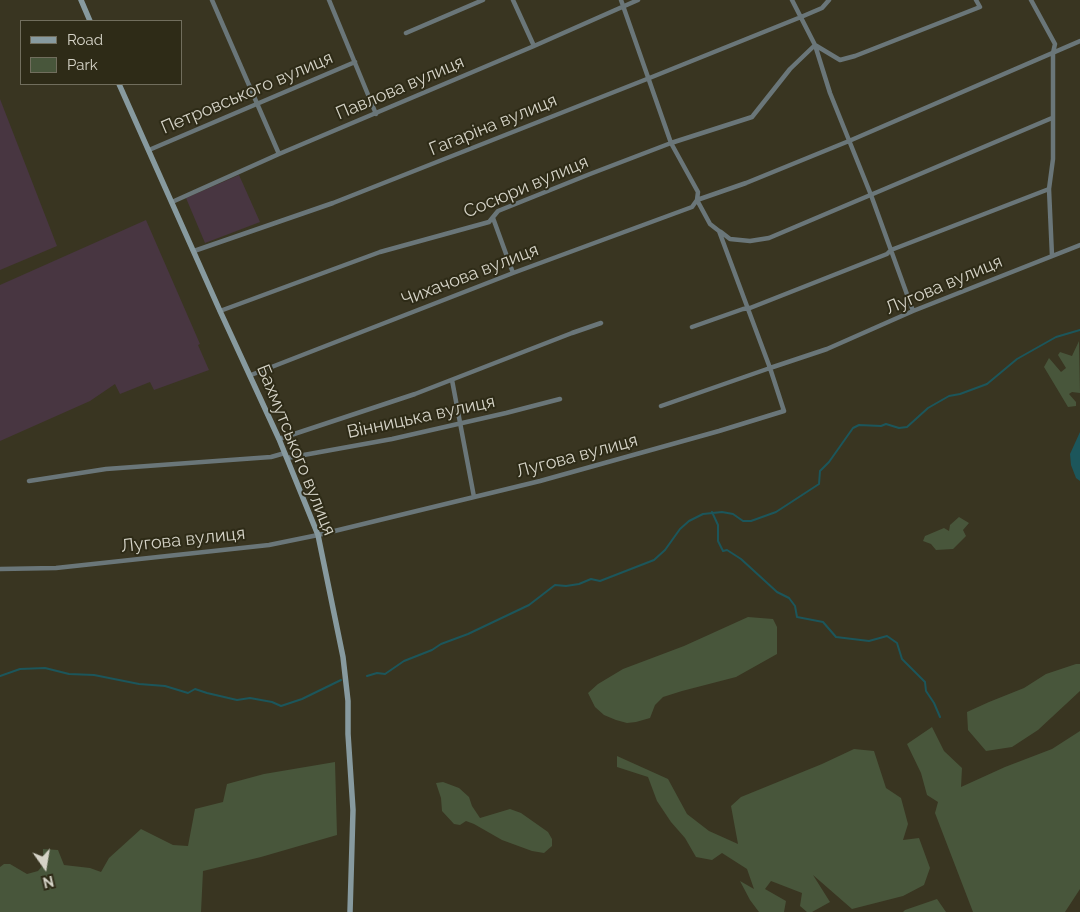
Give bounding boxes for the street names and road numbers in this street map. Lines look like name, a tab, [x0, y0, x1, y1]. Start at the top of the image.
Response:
street label: Петровського вулиця	[158, 47, 336, 139]
street label: Павлова вулиця	[333, 51, 467, 125]
street label: Гагаріна вулиця	[426, 89, 560, 161]
street label: Сосюри вулиця	[460, 151, 592, 223]
street label: Чихачова вулиця	[398, 239, 542, 311]
street label: Лугова вулиця	[882, 251, 1006, 319]
street label: Бахмутського вулиця	[252, 361, 340, 539]
street label: Вінницька вулиця	[345, 391, 497, 443]
street label: Лугова вулиця	[514, 429, 640, 483]
street label: Лугова вулиця	[120, 523, 246, 557]

